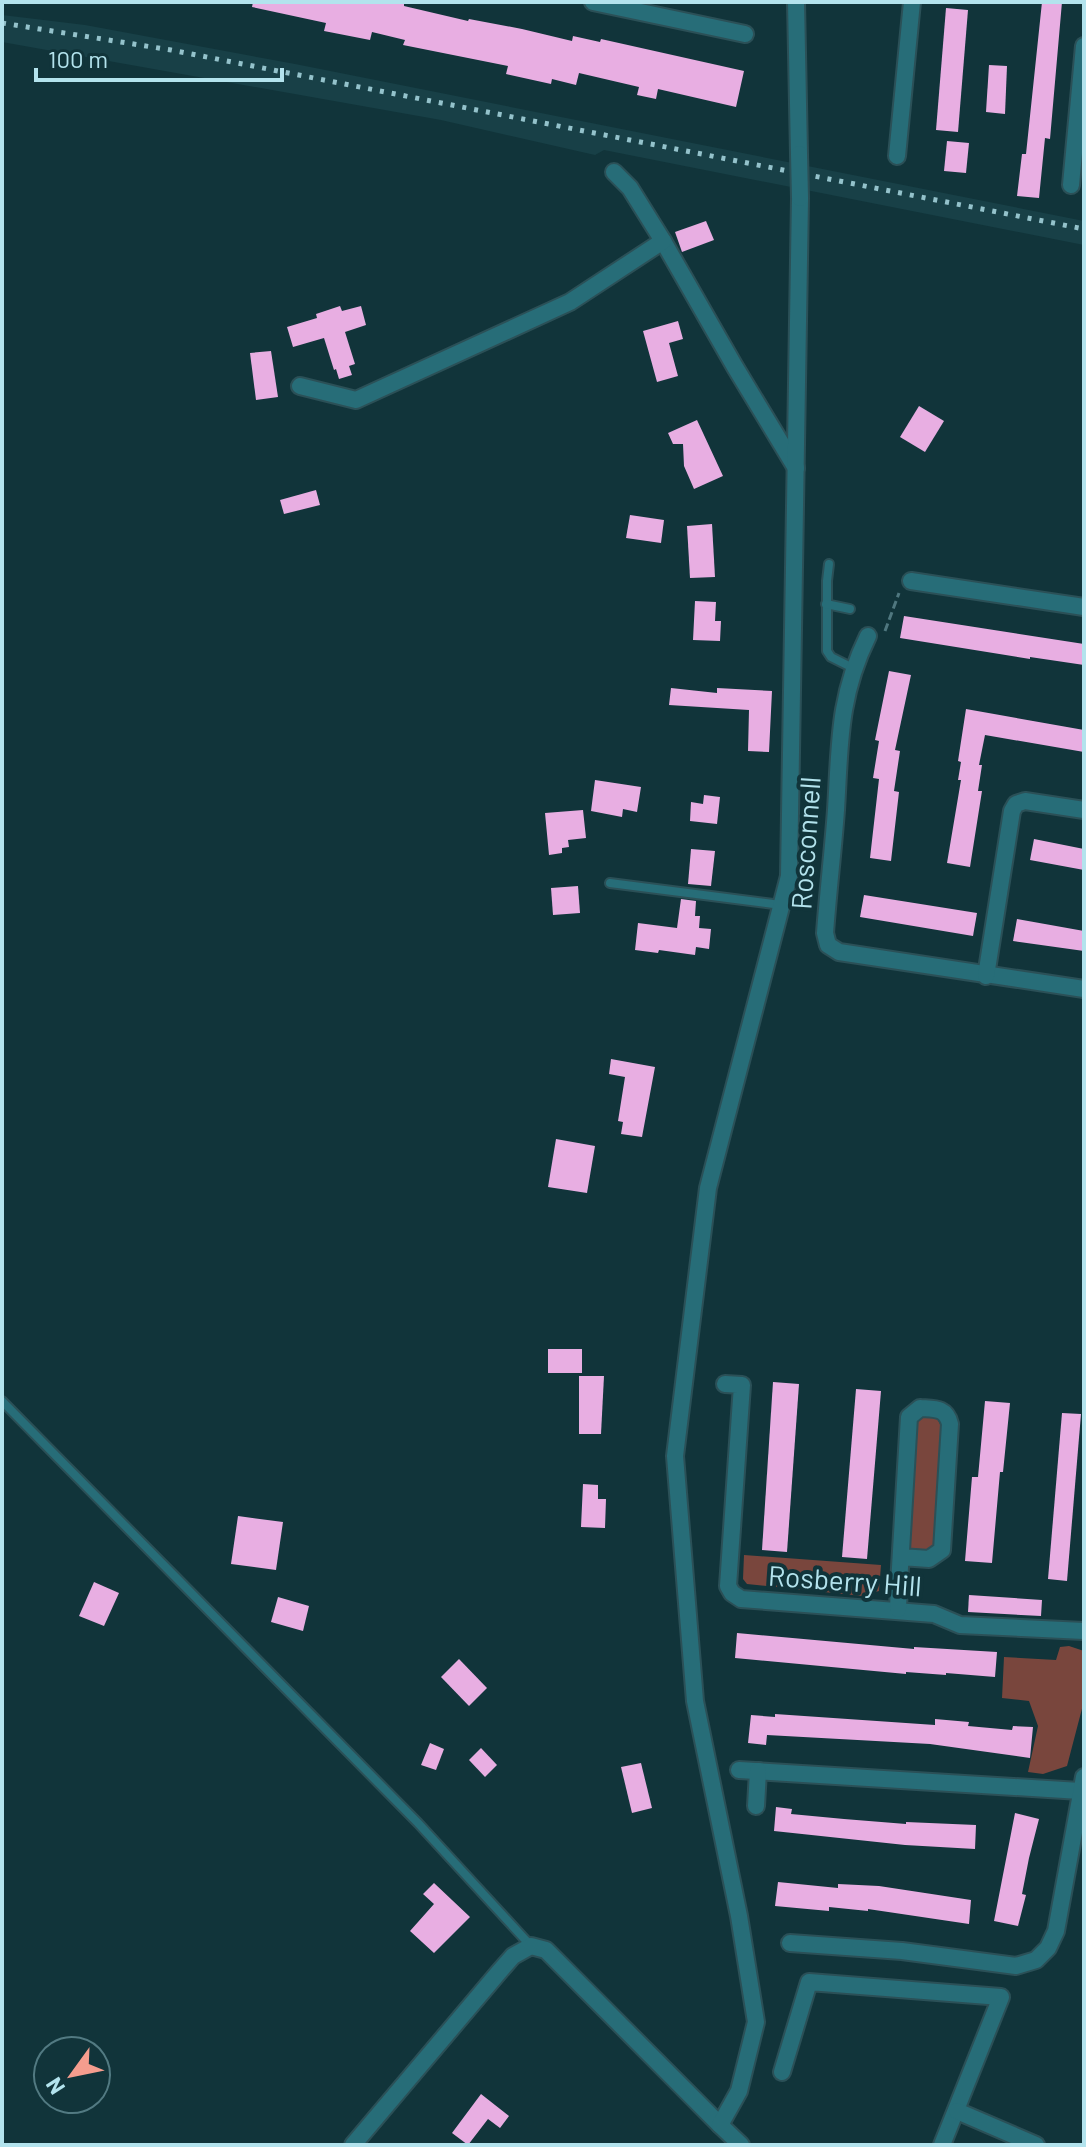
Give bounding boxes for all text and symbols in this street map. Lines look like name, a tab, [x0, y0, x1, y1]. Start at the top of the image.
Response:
scale bar	[36, 32, 282, 82]
text: 100 m	[48, 44, 108, 73]
street label: Rosconnell	[783, 775, 827, 911]
street label: Rosberry Hill	[767, 1558, 923, 1602]
north arrow	[32, 2035, 112, 2115]
text: N	[39, 2073, 69, 2100]

